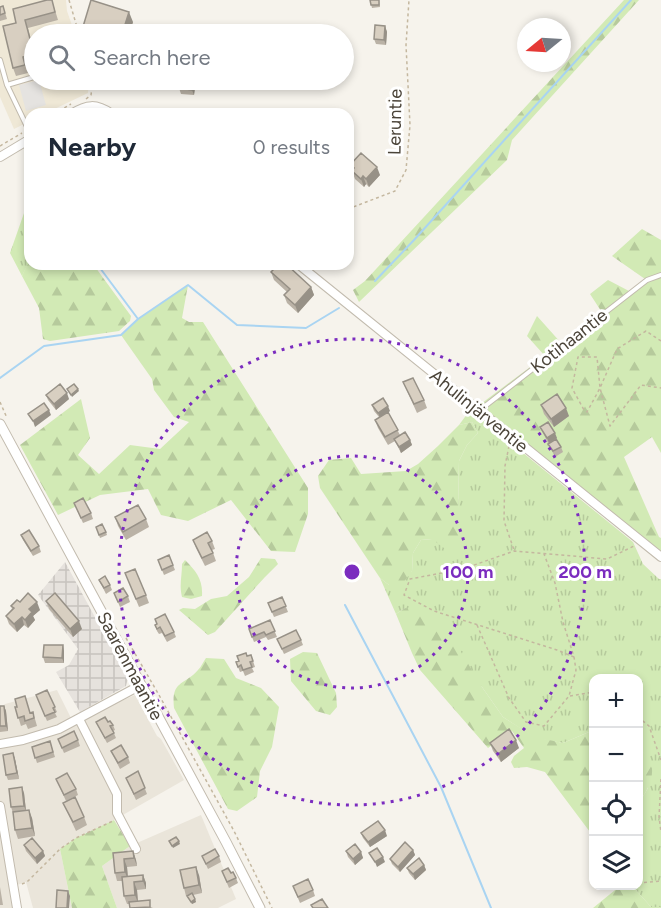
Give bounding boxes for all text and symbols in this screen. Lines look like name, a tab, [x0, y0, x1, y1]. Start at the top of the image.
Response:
north arrow	[517, 18, 571, 72]
search box	[24, 24, 354, 90]
icon: search	[45, 41, 78, 74]
text: Search here	[93, 44, 211, 71]
street label: Leruntie	[383, 89, 407, 155]
text: Nearby	[48, 131, 136, 163]
text: 0 results	[253, 135, 330, 159]
street label: Kotihaantie	[526, 304, 612, 378]
street label: Ahulinjärventie	[425, 365, 533, 458]
text: 100 m	[443, 561, 493, 583]
text: 200 m	[558, 561, 612, 583]
centre of rings	[342, 562, 362, 582]
street label: Saarenmaantie	[92, 608, 168, 724]
map controls	[589, 674, 643, 890]
button: +	[589, 674, 643, 728]
button: −	[589, 728, 643, 782]
button: locate	[589, 782, 643, 836]
button: layers	[589, 836, 643, 890]

